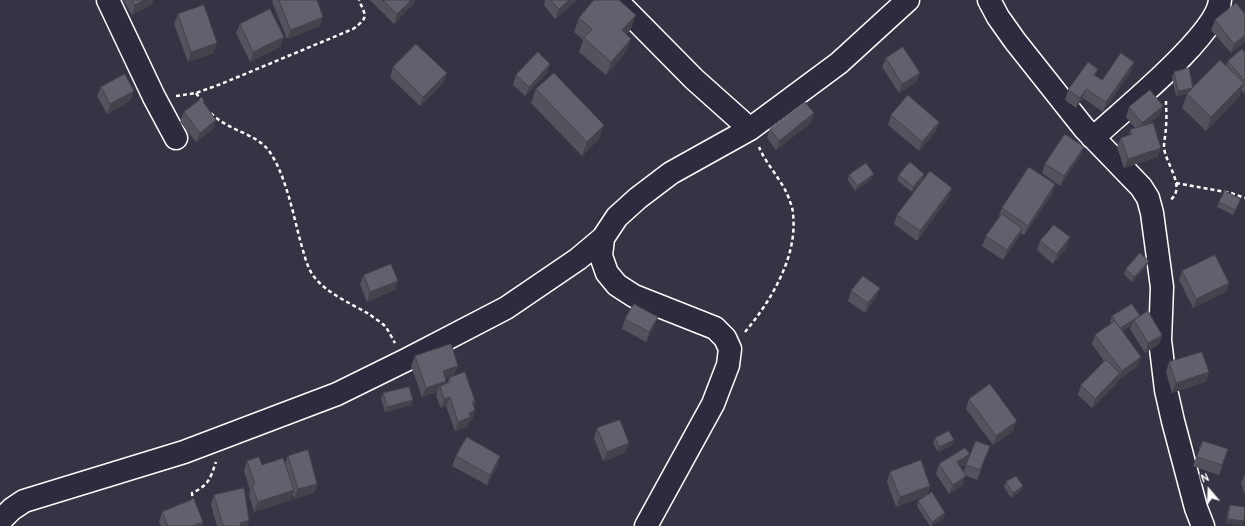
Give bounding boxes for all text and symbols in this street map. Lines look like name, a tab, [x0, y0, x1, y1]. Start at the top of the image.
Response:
north arrow	[1189, 470, 1229, 510]
text: N	[1199, 471, 1211, 486]

